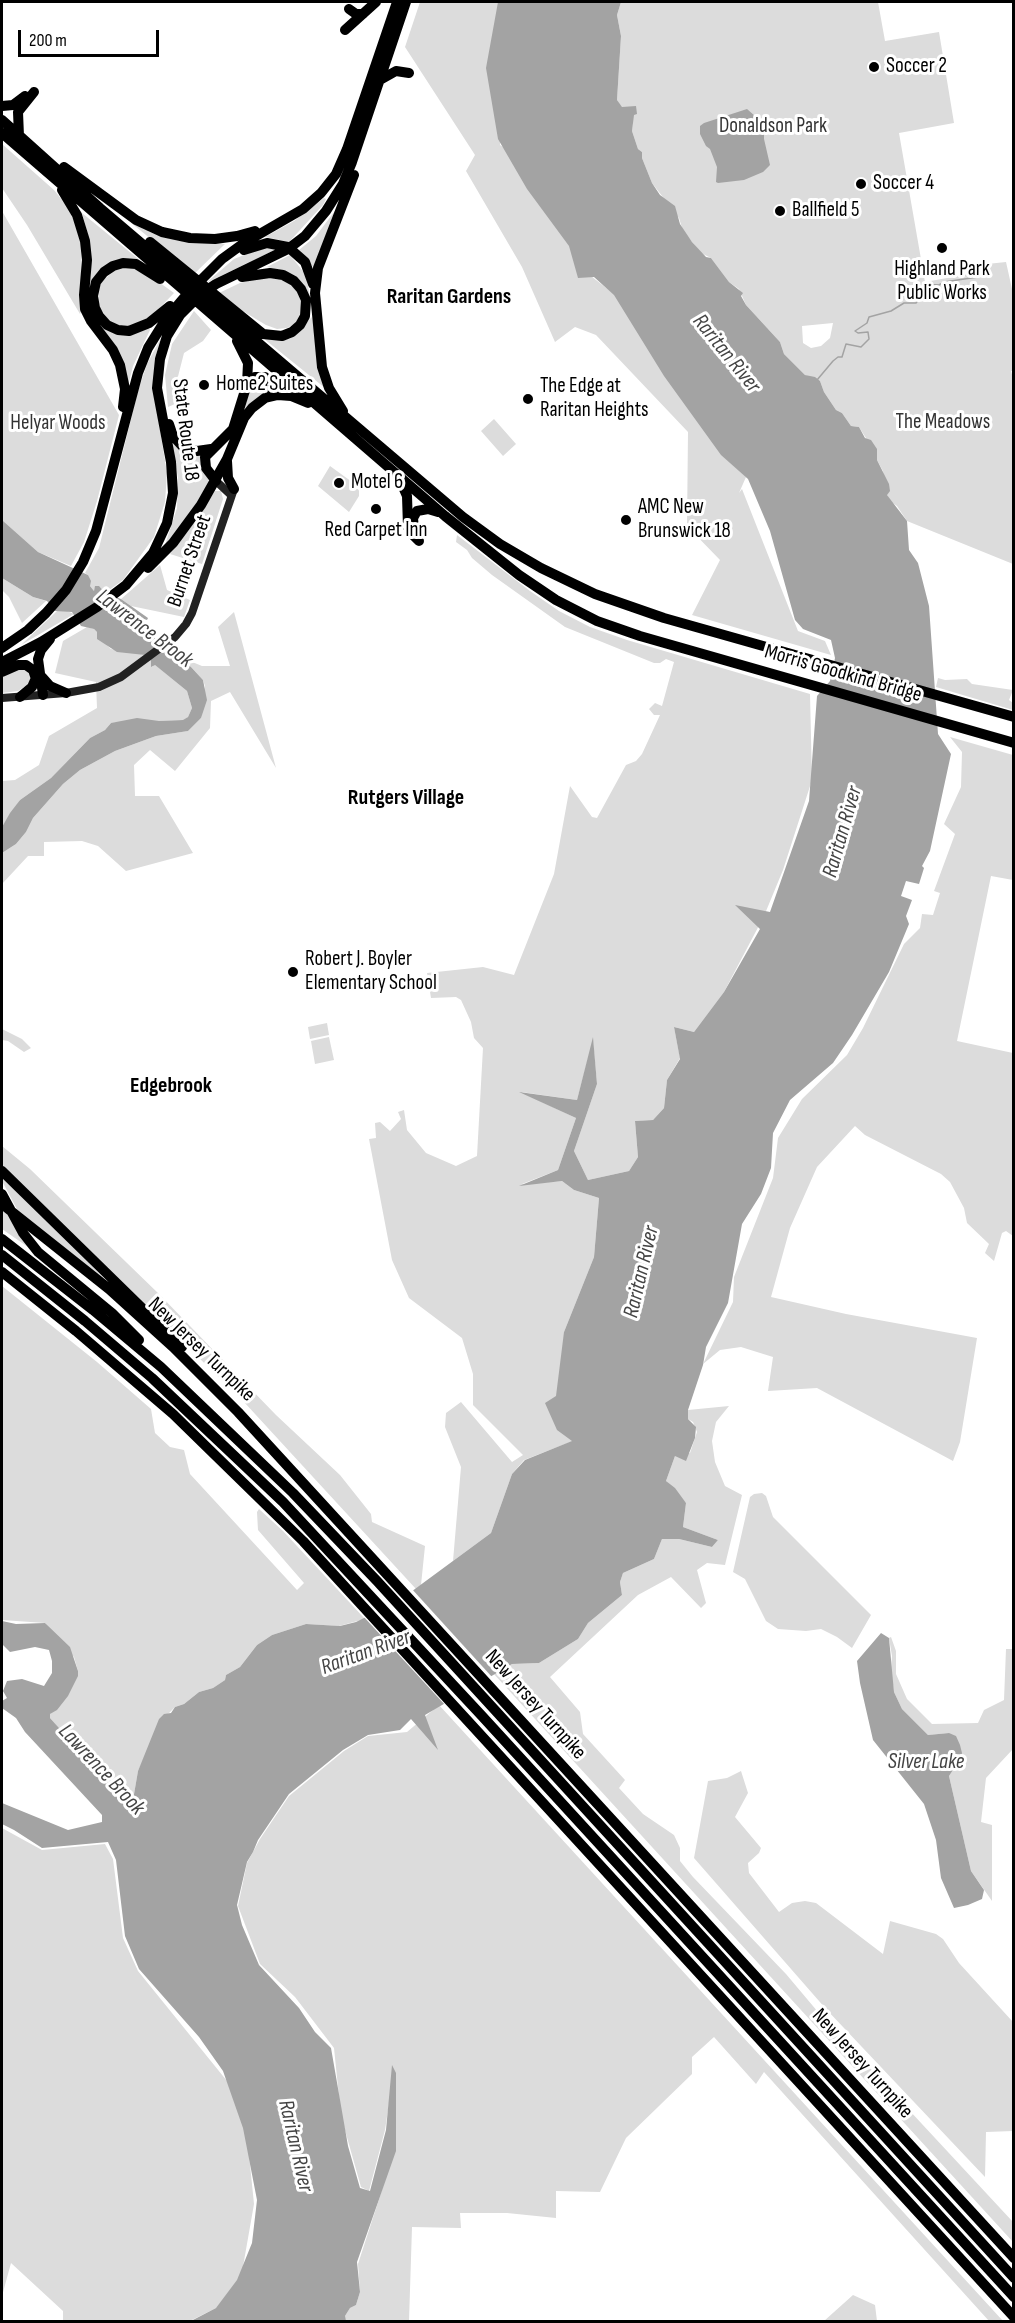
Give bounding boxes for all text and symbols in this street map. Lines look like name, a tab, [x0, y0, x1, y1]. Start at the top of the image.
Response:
scale bar	[21, 18, 162, 56]
text: 200 m	[29, 30, 67, 51]
place label: Soccer 2	[886, 54, 947, 80]
marker: Soccer 2	[867, 60, 881, 74]
park label: Donaldson Park	[719, 114, 827, 140]
place label: Soccer 4	[873, 171, 934, 197]
marker: Soccer 4	[854, 177, 868, 191]
place label: Ballfield 5	[792, 198, 859, 224]
marker: Ballfield 5	[773, 204, 787, 218]
marker: Highland Park Public Works	[935, 241, 949, 255]
place label: Highland Park Public Works	[894, 257, 990, 307]
district label: Raritan Gardens	[387, 284, 511, 310]
water label: Raritan River	[686, 309, 766, 399]
place label: Home2 Suites	[216, 372, 313, 398]
place label: The Edge at Raritan Heights	[540, 374, 648, 424]
street label: State Route 18	[166, 377, 204, 483]
marker: Home2 Suites	[197, 378, 211, 392]
marker: The Edge at Raritan Heights	[521, 392, 535, 406]
park label: The Meadows	[896, 410, 990, 436]
park label: Helyar Woods	[10, 411, 106, 437]
place label: Motel 6	[351, 470, 403, 496]
marker: Motel 6	[332, 476, 346, 490]
place label: AMC New Brunswick 18	[638, 495, 731, 545]
marker: Red Carpet Inn	[369, 502, 383, 516]
street label: Burnet Street	[163, 512, 217, 610]
marker: AMC New Brunswick 18	[619, 513, 633, 527]
place label: Red Carpet Inn	[325, 518, 427, 544]
water label: Lawrence Brook	[90, 584, 198, 674]
street label: Morris Goodkind Bridge	[761, 639, 925, 709]
water label: Raritan River	[817, 783, 869, 881]
district label: Rutgers Village	[348, 785, 464, 811]
place label: Robert J. Boyler Elementary School	[305, 947, 437, 997]
marker: Robert J. Boyler Elementary School	[286, 965, 300, 979]
district label: Edgebrook	[130, 1073, 212, 1099]
water label: Raritan River	[619, 1223, 665, 1321]
street label: New Jersey Turnpike	[142, 1292, 260, 1408]
water label: Raritan River	[318, 1625, 414, 1681]
street label: New Jersey Turnpike	[479, 1645, 591, 1765]
water label: Lawrence Brook	[52, 1719, 150, 1821]
water label: Silver Lake	[888, 1749, 964, 1775]
street label: New Jersey Turnpike	[806, 2004, 918, 2124]
water label: Raritan River	[272, 2097, 318, 2195]

